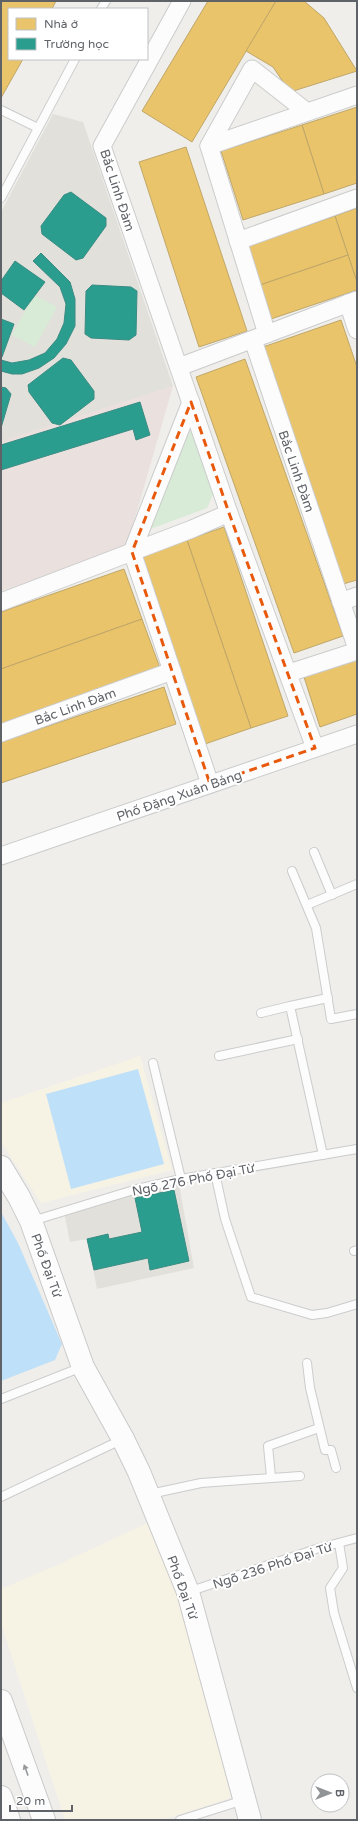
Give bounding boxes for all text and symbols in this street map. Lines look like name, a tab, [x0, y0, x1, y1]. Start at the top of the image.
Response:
legend	[8, 8, 148, 60]
text: Nhà ở	[44, 17, 78, 31]
text: Trường học	[44, 37, 109, 51]
street label: Bắc Linh Đàm	[96, 147, 138, 233]
street label: Bắc Linh Đàm	[275, 428, 318, 514]
street label: Bắc Linh Đàm	[32, 685, 118, 729]
street label: Phố Đặng Xuân Bảng	[114, 767, 244, 825]
street label: Ngõ 276 Phố Đại Từ	[131, 1160, 257, 1200]
street label: Phố Đại Từ	[27, 1231, 65, 1300]
street label: Ngõ 236 Phố Đại Từ	[211, 1539, 335, 1593]
street label: Phố Đại Từ	[163, 1553, 201, 1622]
one-way arrow	[23, 1764, 29, 1776]
north arrow	[310, 1773, 350, 1813]
scale bar	[10, 1787, 72, 1813]
text: B	[333, 1789, 346, 1797]
text: 20 m	[16, 1794, 45, 1808]

